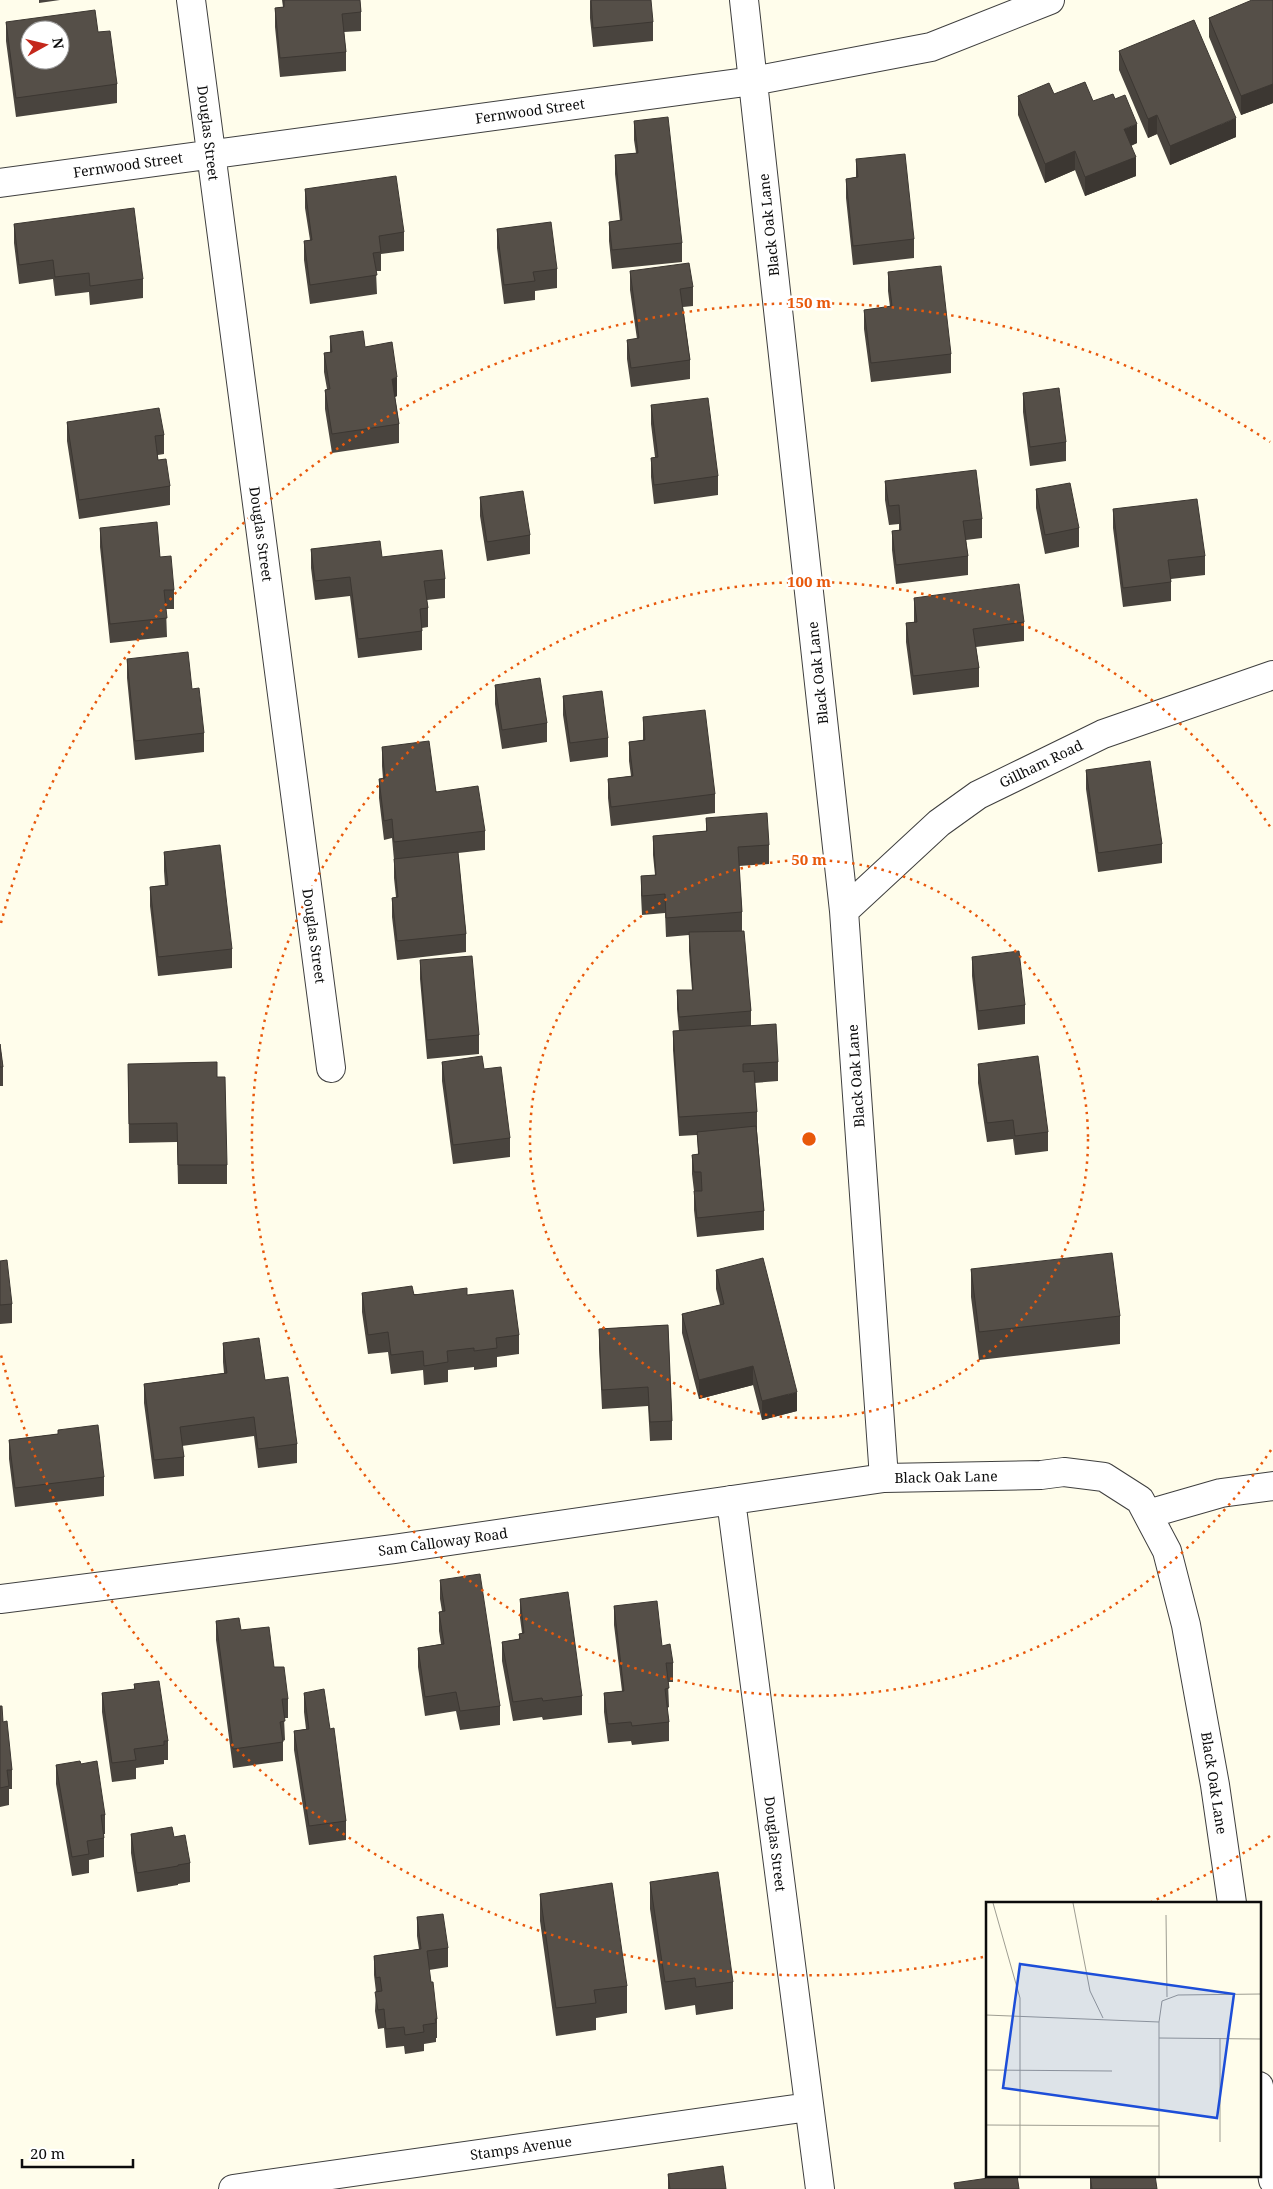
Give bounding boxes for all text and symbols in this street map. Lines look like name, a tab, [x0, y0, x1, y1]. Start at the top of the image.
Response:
north arrow	[20, 20, 70, 70]
text: N	[48, 36, 69, 50]
street label: Douglas Street	[193, 84, 224, 182]
street label: Fernwood Street	[474, 93, 586, 128]
street label: Fernwood Street	[72, 147, 184, 182]
street label: Black Oak Lane	[754, 173, 783, 277]
text: 150 m	[787, 292, 831, 312]
street label: Douglas Street	[245, 485, 278, 583]
text: 100 m	[787, 571, 831, 591]
street label: Black Oak Lane	[803, 621, 832, 725]
street label: Gillham Road	[996, 735, 1086, 792]
text: 50 m	[791, 849, 827, 869]
street label: Douglas Street	[298, 887, 331, 985]
street label: Black Oak Lane	[842, 1024, 869, 1128]
centre of rings	[800, 1130, 818, 1148]
street label: Black Oak Lane	[894, 1466, 998, 1487]
street label: Sam Calloway Road	[377, 1523, 509, 1560]
street label: Black Oak Lane	[1197, 1730, 1232, 1835]
street label: Douglas Street	[760, 1795, 791, 1893]
inset map	[986, 1902, 1260, 2176]
street label: Stamps Avenue	[469, 2131, 573, 2164]
scale bar	[22, 2136, 134, 2168]
text: 20 m	[30, 2143, 65, 2163]

